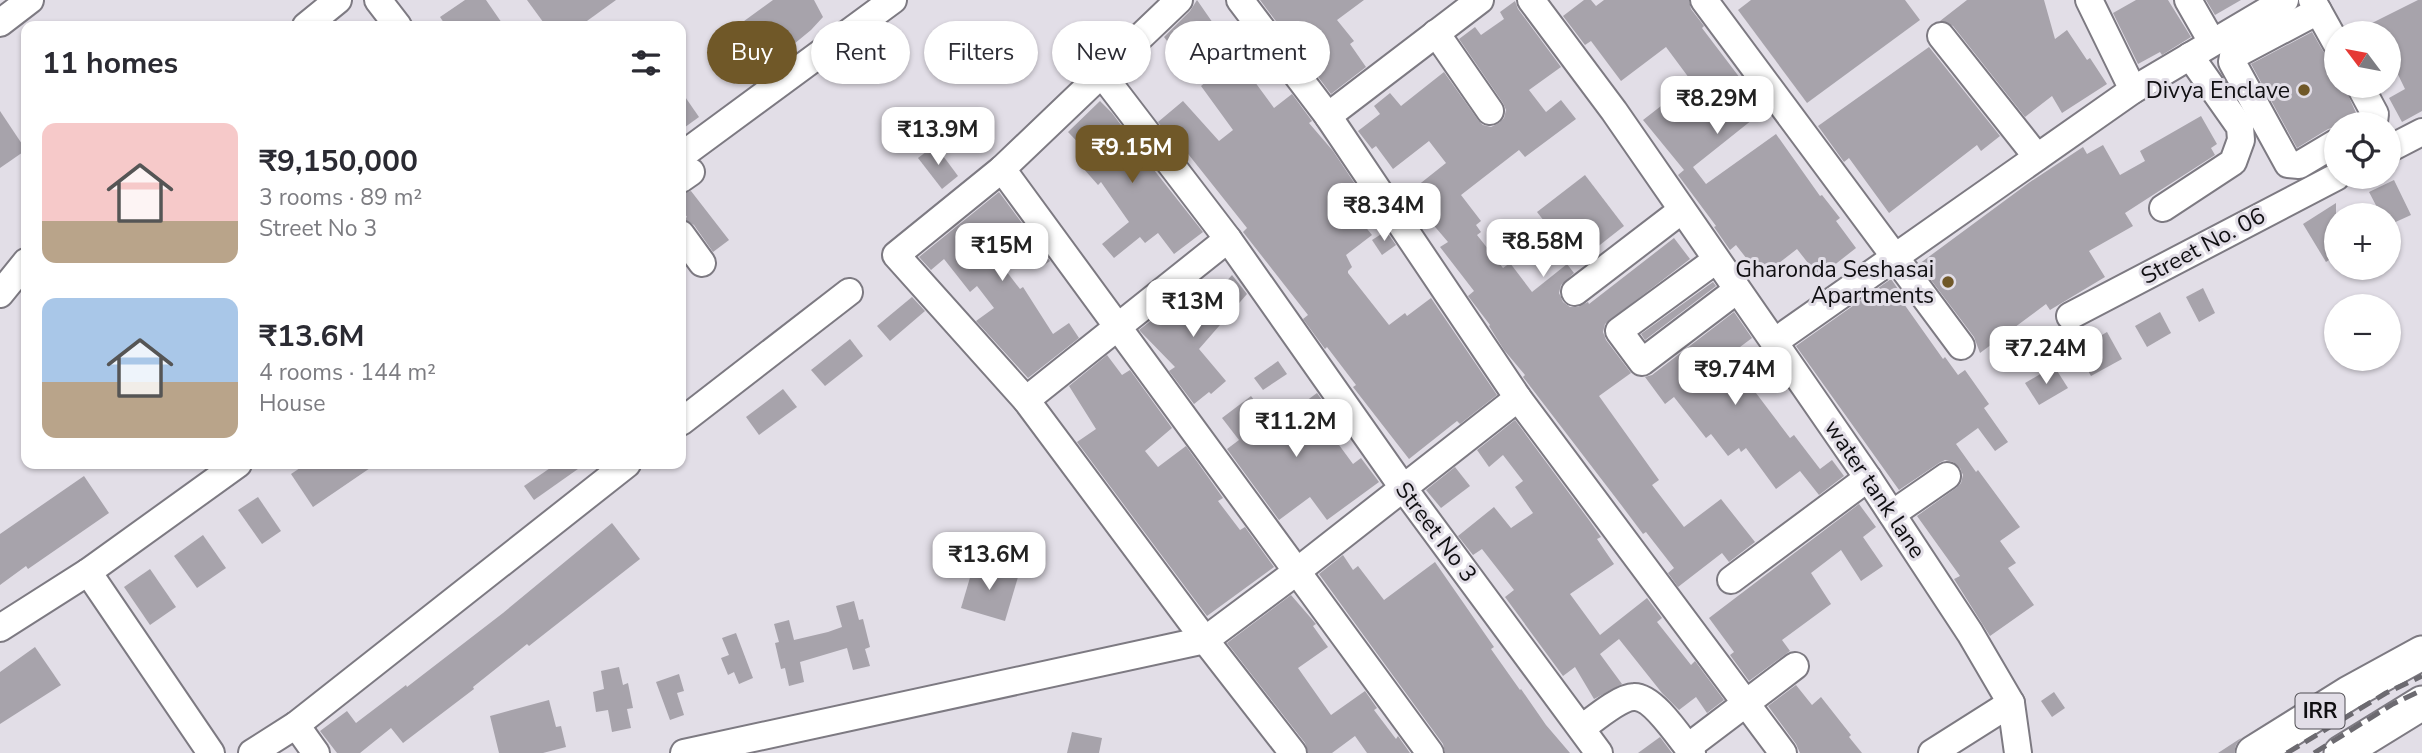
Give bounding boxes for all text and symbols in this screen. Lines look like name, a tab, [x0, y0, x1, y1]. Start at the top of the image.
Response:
chip: Buy	[707, 21, 797, 84]
chip: Rent	[811, 21, 910, 84]
chip: Filters	[924, 21, 1038, 84]
chip: New	[1052, 21, 1151, 84]
chip: Apartment	[1165, 21, 1330, 84]
north arrow	[2324, 21, 2401, 98]
map controls	[2324, 21, 2401, 371]
text: 11 homes	[42, 43, 178, 84]
icon: filters	[627, 44, 665, 82]
place label: Divya Enclave	[2146, 75, 2290, 106]
pin: ₹8.29M	[1660, 76, 1774, 136]
marker: Divya Enclave	[2296, 82, 2312, 98]
text: ₹8.29M	[1677, 83, 1757, 114]
pin: ₹13.9M	[881, 108, 995, 167]
button: locate	[2324, 112, 2401, 189]
text: ₹13.9M	[898, 114, 978, 145]
pin: ₹9.15M	[1075, 125, 1189, 185]
text: ₹9.15M	[1092, 132, 1172, 163]
text: ₹9,150,000	[259, 141, 418, 182]
icon: home	[98, 151, 182, 235]
text: 3 rooms · 89 m²	[259, 182, 422, 213]
pin: ₹8.34M	[1327, 184, 1441, 243]
text: ₹8.34M	[1344, 190, 1424, 221]
street label: Street No. 06	[2135, 200, 2271, 292]
button: +	[2324, 203, 2401, 280]
text: Street No 3	[259, 213, 377, 244]
pin: ₹8.58M	[1486, 219, 1600, 279]
pin: ₹15M	[961, 224, 1043, 283]
text: ₹8.58M	[1503, 226, 1583, 257]
text: ₹15M	[971, 230, 1033, 261]
place label: Gharonda Seshasai Apartments	[1735, 254, 1934, 311]
marker: Gharonda Seshasai Apartments	[1940, 274, 1956, 290]
pin: ₹13M	[1152, 280, 1234, 339]
text: ₹13M	[1162, 286, 1224, 317]
button: −	[2324, 294, 2401, 371]
text: ₹13.6M	[259, 316, 364, 357]
icon: home	[98, 326, 182, 410]
pin: ₹7.24M	[1989, 326, 2103, 386]
text: ₹7.24M	[2006, 333, 2086, 364]
pin: ₹9.74M	[1678, 348, 1792, 407]
text: ₹9.74M	[1695, 354, 1775, 385]
text: 4 rooms · 144 m²	[259, 357, 436, 388]
text: House	[259, 388, 326, 419]
pin: ₹11.2M	[1239, 400, 1353, 459]
text: ₹11.2M	[1256, 406, 1336, 437]
street label: water tank lane	[1817, 414, 1933, 564]
street label: Street No 3	[1388, 475, 1484, 589]
pin: ₹13.6M	[932, 532, 1046, 592]
text: ₹13.6M	[949, 539, 1029, 570]
road number: IRR	[2296, 694, 2344, 728]

